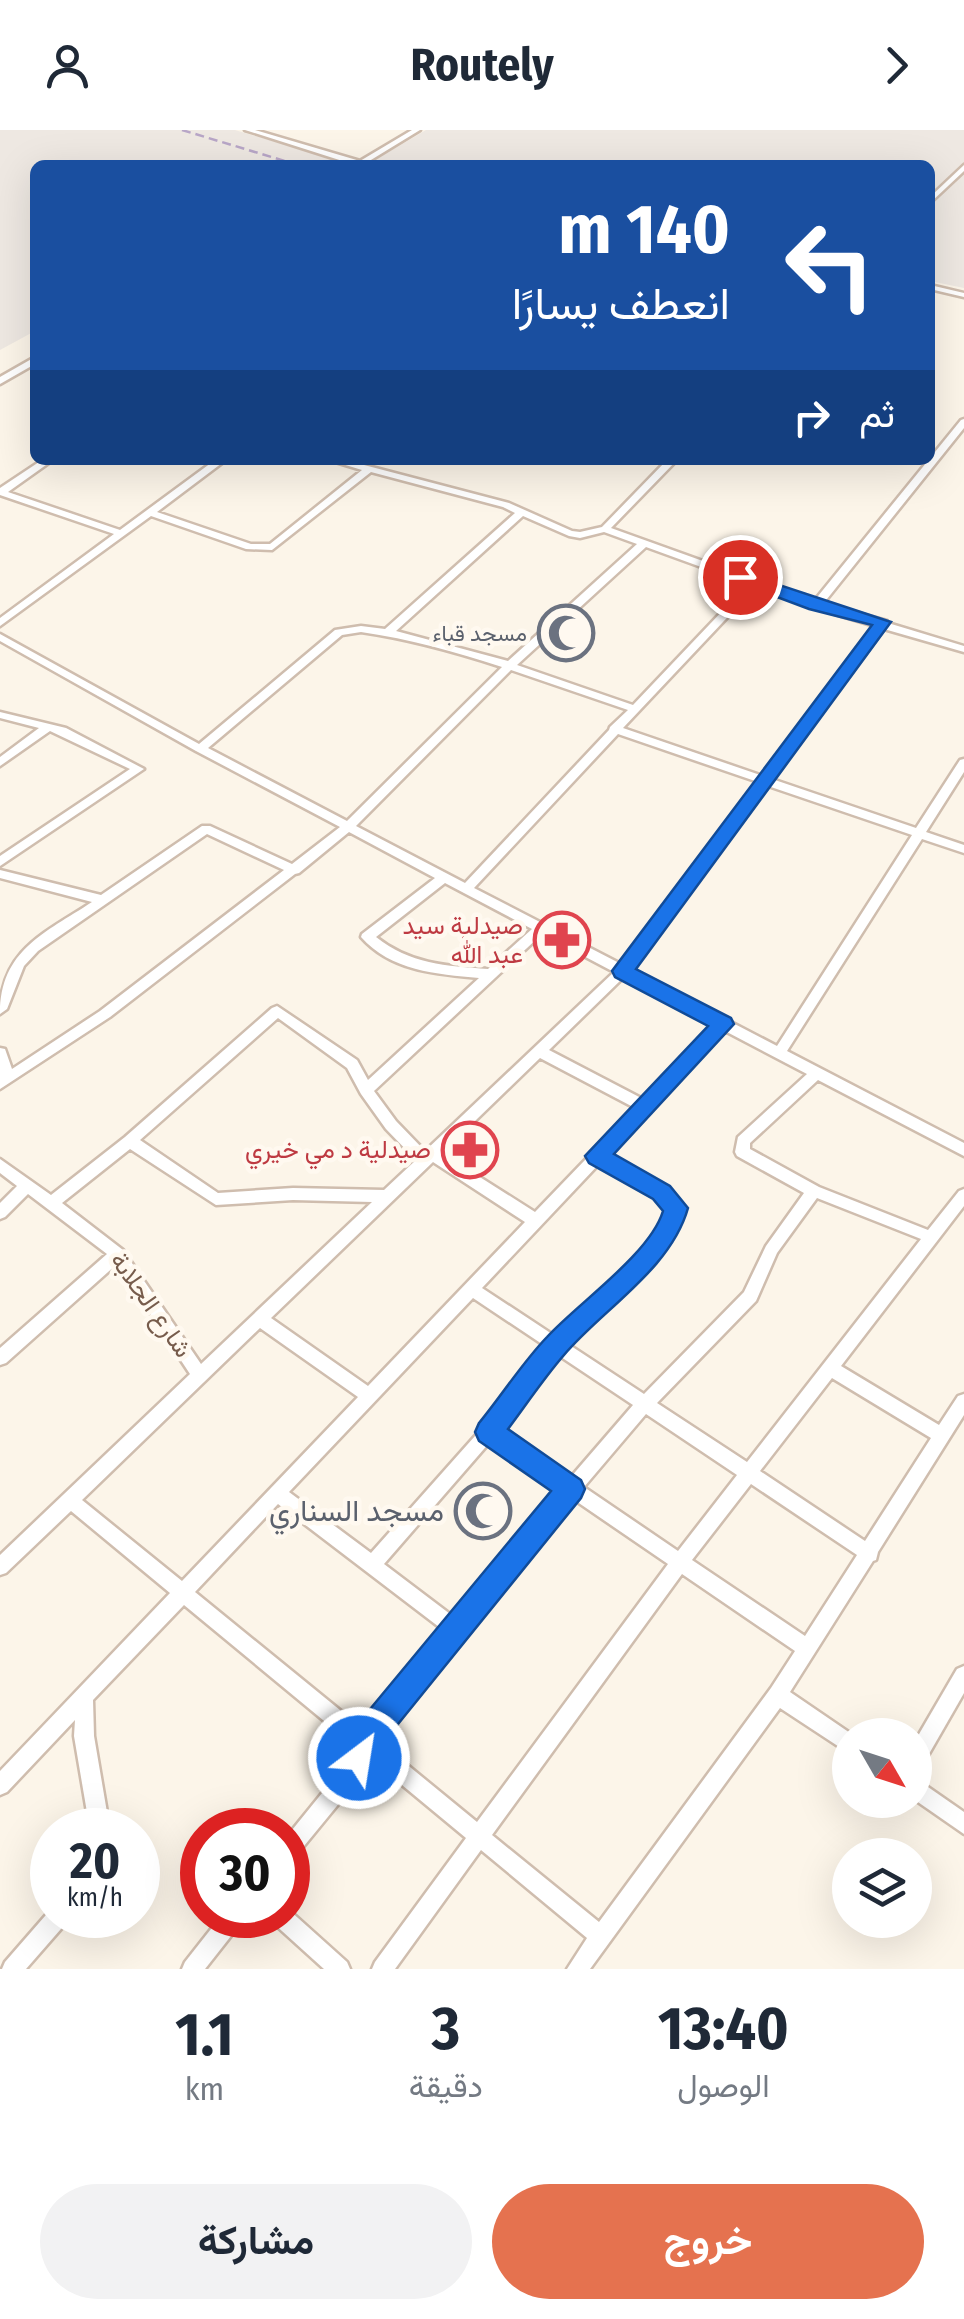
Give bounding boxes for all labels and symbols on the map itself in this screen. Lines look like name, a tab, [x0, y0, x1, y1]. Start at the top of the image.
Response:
pin	[698, 535, 783, 620]
mosque icon: مسجد قباء	[536, 603, 596, 663]
place label: مسجد قباء	[432, 620, 527, 647]
pharmacy icon: صيدلية سيد عبد الله	[532, 910, 592, 970]
place label: صيدلية سيد عبد الله	[403, 911, 523, 970]
pharmacy icon: صيدلية د مي خيري	[440, 1120, 500, 1180]
place label: صيدلية د مي خيري	[245, 1135, 431, 1170]
street label: شارع الجلابة	[103, 1247, 198, 1364]
mosque icon: مسجد السناري	[453, 1481, 513, 1541]
place label: مسجد السناري	[269, 1493, 444, 1535]
position arrow	[307, 1706, 411, 1810]
north arrow	[832, 1718, 932, 1818]
speed limit sign: 30	[180, 1808, 310, 1938]

